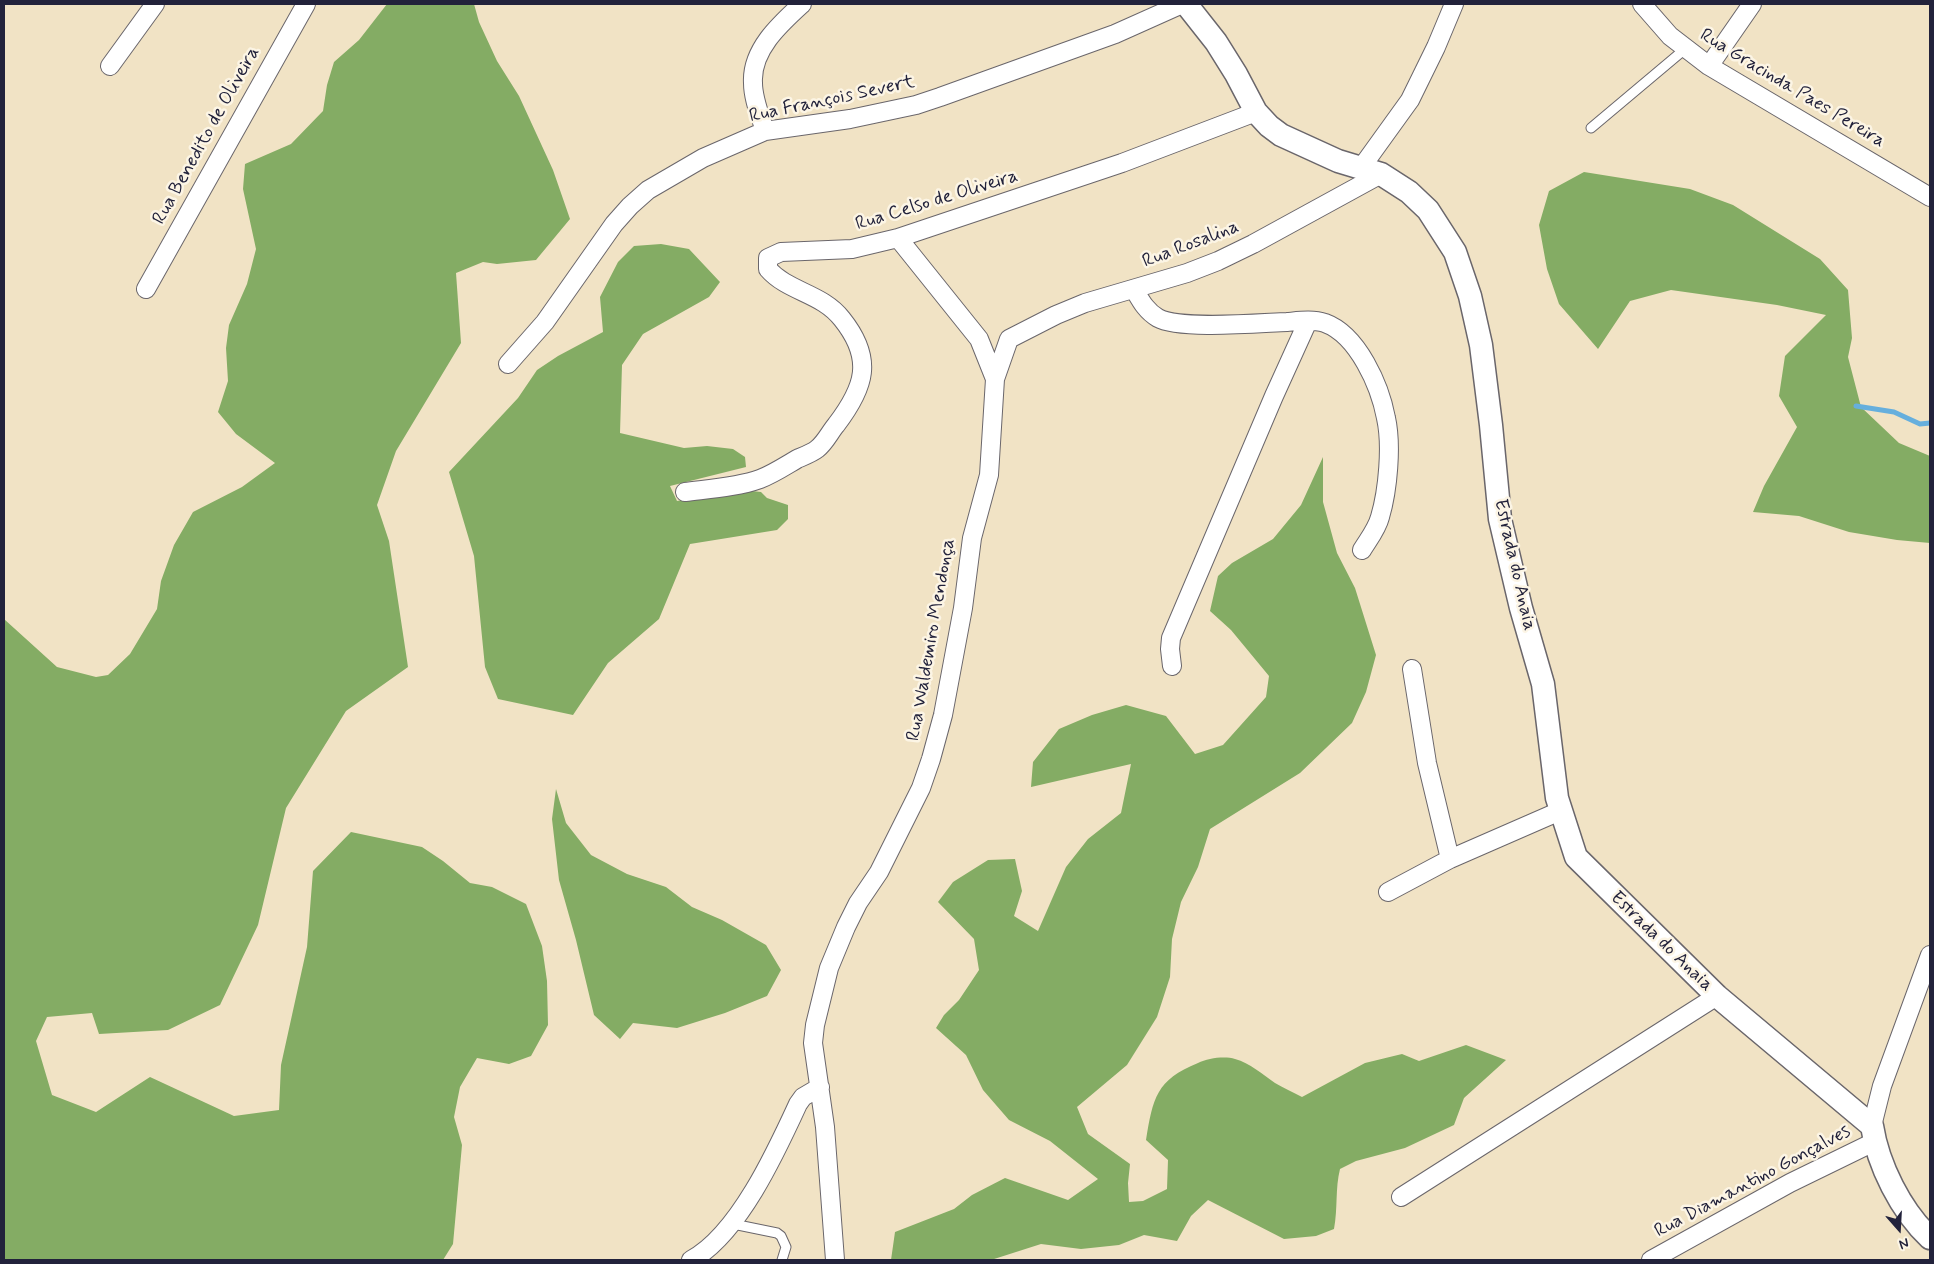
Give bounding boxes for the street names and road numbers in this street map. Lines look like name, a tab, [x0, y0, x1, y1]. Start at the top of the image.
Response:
street label: Rua Gracinda Paes Pereira	[1695, 25, 1889, 153]
street label: Rua Benedito de Oliveira	[149, 43, 265, 229]
street label: Rua François Severt	[747, 71, 917, 129]
street label: Rua Celso de Oliveira	[853, 165, 1021, 237]
street label: Rua Rosalina	[1140, 216, 1242, 274]
street label: Estrada do Anaia	[1488, 497, 1540, 633]
street label: Rua Waldemiro Mendonça	[903, 537, 961, 743]
street label: Estrada do Anaia	[1605, 887, 1717, 997]
street label: Rua Diamantino Gonçalves	[1651, 1121, 1855, 1243]

